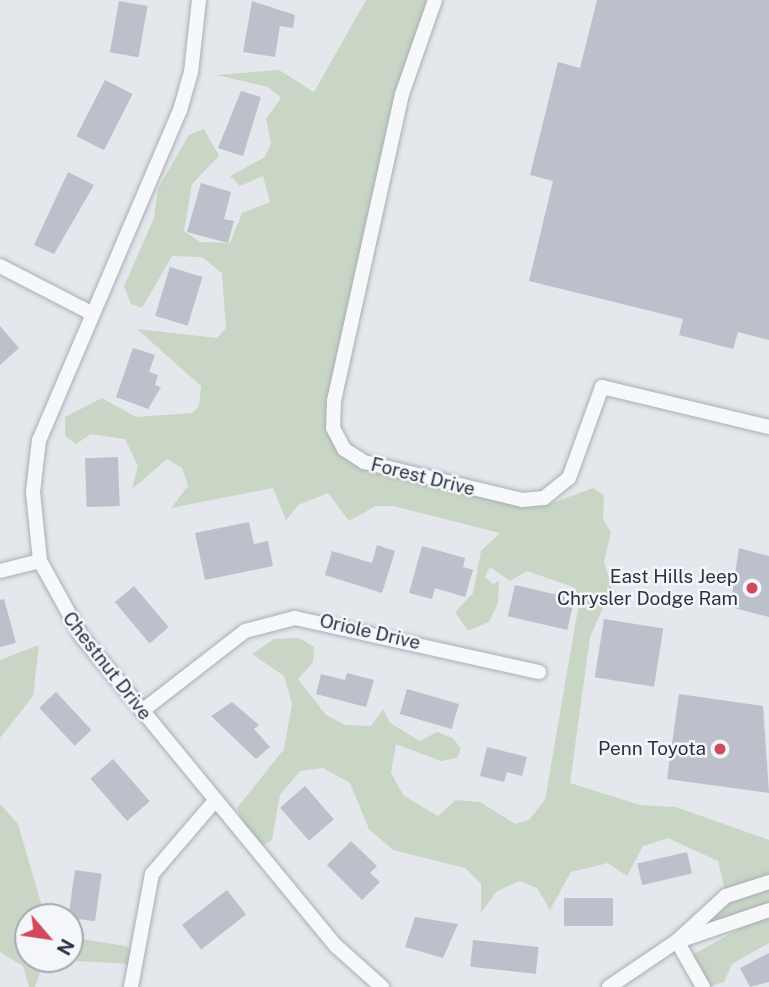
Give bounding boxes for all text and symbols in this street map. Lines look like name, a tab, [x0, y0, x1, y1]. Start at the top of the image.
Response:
street label: Forest Drive	[369, 453, 477, 501]
place label: East Hills Jeep Chrysler Dodge Ram	[557, 566, 738, 610]
marker: East Hills Jeep Chrysler Dodge Ram	[744, 580, 760, 596]
street label: Chestnut Drive	[58, 607, 156, 725]
street label: Oriole Drive	[317, 609, 423, 655]
place label: Penn Toyota	[598, 738, 706, 760]
marker: Penn Toyota	[712, 741, 728, 757]
north arrow	[14, 903, 84, 973]
text: N	[52, 935, 79, 959]

